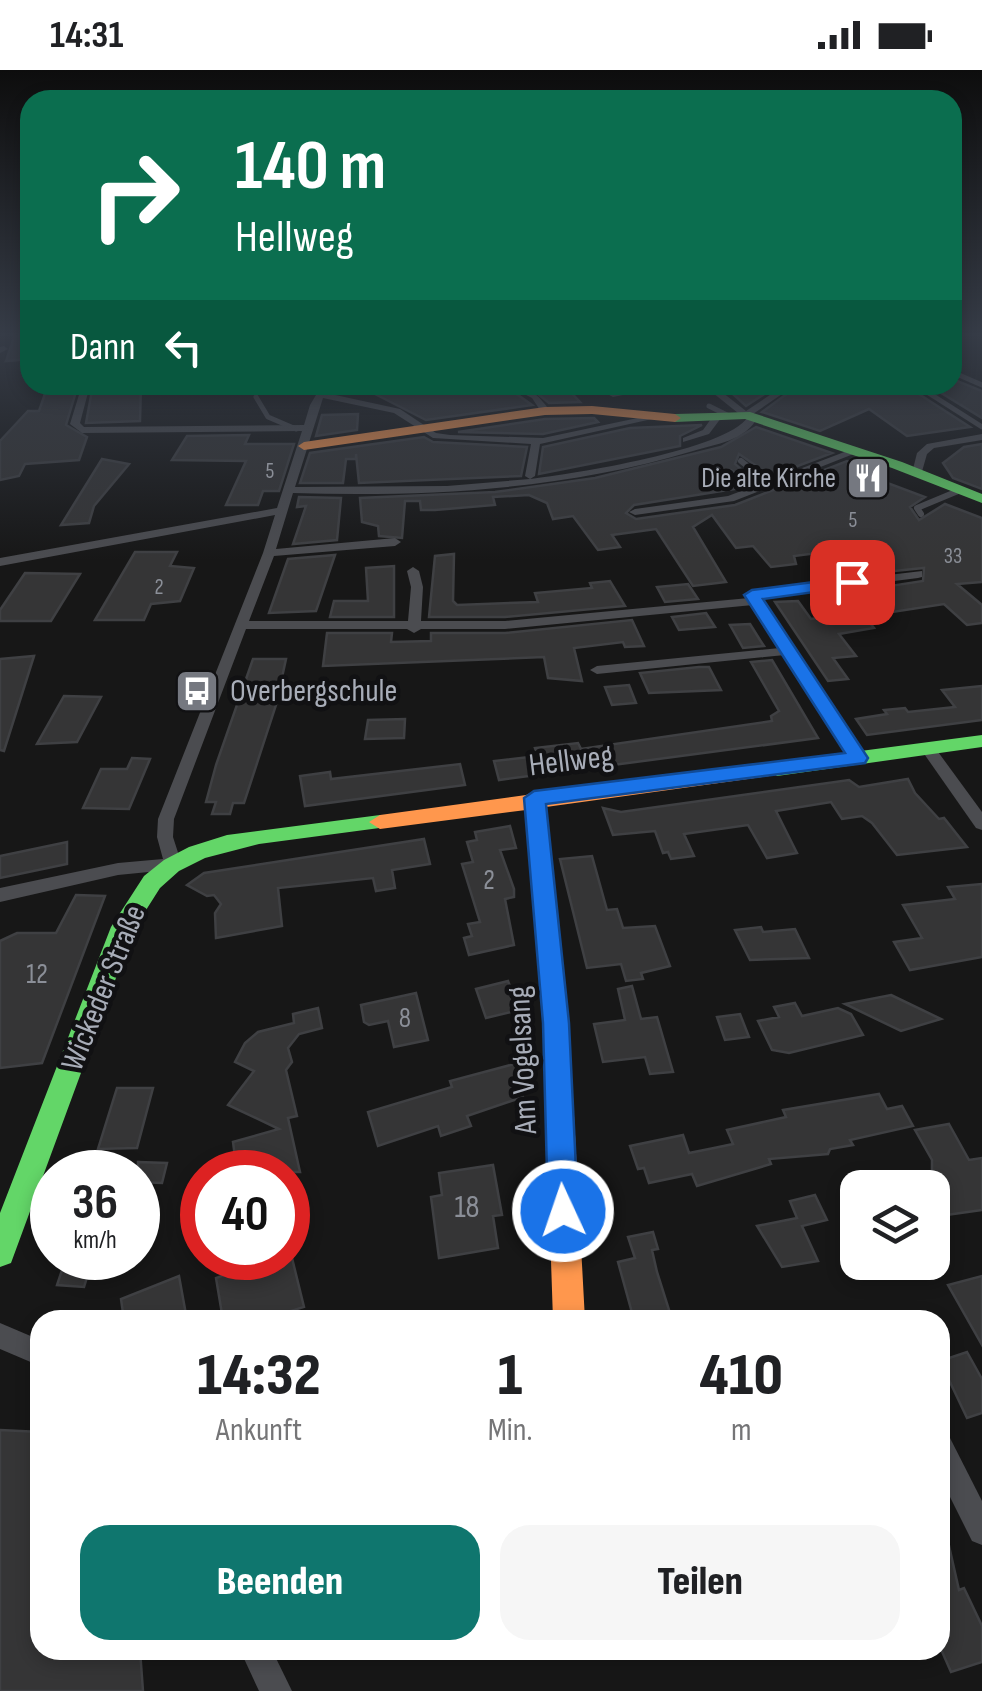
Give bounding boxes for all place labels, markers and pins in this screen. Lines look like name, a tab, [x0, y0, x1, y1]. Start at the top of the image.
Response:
restaurant icon: Die alte Kirche	[845, 455, 891, 501]
place label: Die alte Kirche	[701, 462, 836, 495]
pin	[810, 540, 895, 625]
bus stop icon: Overbergschule	[174, 668, 220, 714]
place label: Overbergschule	[230, 672, 397, 711]

